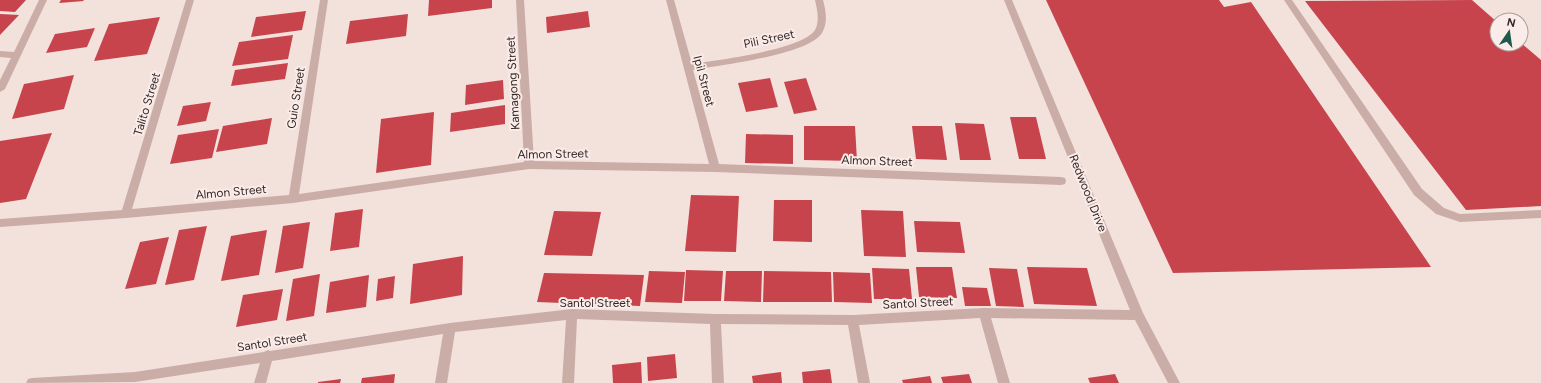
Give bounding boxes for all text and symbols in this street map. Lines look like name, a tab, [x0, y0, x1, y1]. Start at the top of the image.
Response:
north arrow	[1489, 12, 1529, 52]
text: N	[1506, 15, 1517, 30]
street label: Pili Street	[742, 27, 796, 51]
street label: Kamagong Street	[504, 35, 522, 130]
street label: Ipil Street	[690, 54, 718, 109]
street label: Guio Street	[284, 66, 308, 130]
street label: Talito Street	[131, 70, 163, 137]
street label: Almon Street	[517, 146, 589, 162]
street label: Redwood Drive	[1066, 152, 1110, 234]
street label: Almon Street	[841, 153, 913, 169]
street label: Almon Street	[195, 182, 268, 202]
street label: Santol Street	[882, 294, 954, 312]
street label: Santol Street	[560, 296, 631, 310]
street label: Santol Street	[236, 329, 309, 354]

